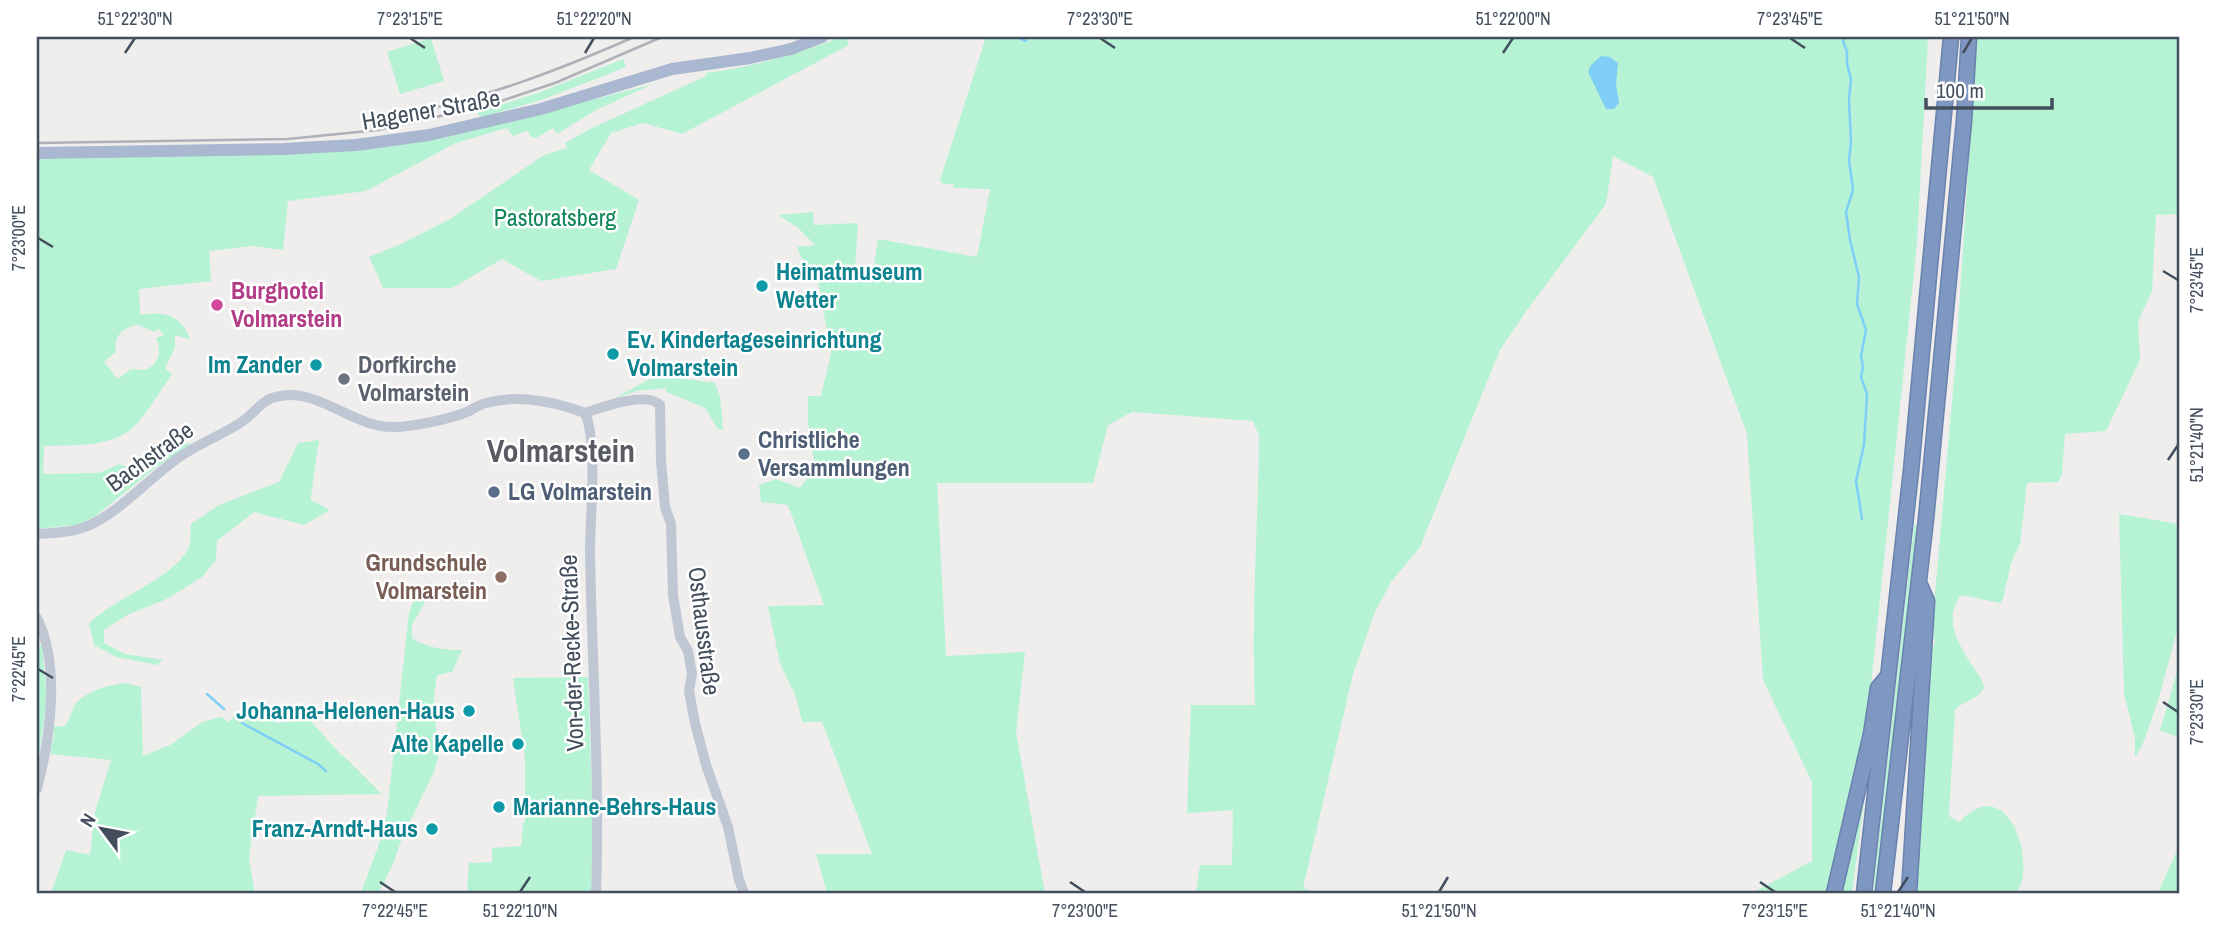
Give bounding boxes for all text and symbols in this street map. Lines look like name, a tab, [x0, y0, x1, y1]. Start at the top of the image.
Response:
text: 51°22'30"N	[97, 6, 173, 31]
text: 7°23'15"E	[377, 6, 443, 31]
text: 51°22'20"N	[556, 6, 632, 31]
text: 7°23'30"E	[1067, 6, 1133, 31]
text: 51°22'00"N	[1475, 6, 1551, 31]
text: 7°23'45"E	[1757, 6, 1823, 31]
text: 51°21'50"N	[1934, 6, 2010, 31]
scale bar	[1926, 66, 2052, 110]
text: 100 m	[1936, 76, 1984, 105]
street label: Hagener Straße	[359, 81, 503, 137]
park label: Pastoratsberg	[494, 201, 616, 233]
text: 7°23'00"E	[6, 205, 31, 271]
text: 7°23'45"E	[2184, 247, 2209, 313]
place label: Heimatmuseum Wetter	[776, 255, 923, 315]
place label: Burghotel Volmarstein	[231, 274, 342, 334]
marker: Heimatmuseum Wetter	[754, 278, 770, 294]
marker: Burghotel Volmarstein	[209, 297, 225, 313]
place label: Ev. Kindertageseinrichtung Volmarstein	[627, 323, 881, 383]
marker: Ev. Kindertageseinrichtung Volmarstein	[605, 346, 621, 362]
place label: Im Zander	[208, 348, 302, 380]
place label: Dorfkirche Volmarstein	[358, 348, 469, 408]
marker: Im Zander	[308, 357, 324, 373]
marker: Dorfkirche Volmarstein	[336, 371, 352, 387]
text: 51°21'40"N	[2184, 407, 2209, 483]
street label: Bachstraße	[99, 414, 200, 499]
place label: Christliche Versammlungen	[758, 423, 910, 483]
district label: Volmarstein	[487, 429, 635, 472]
marker: Christliche Versammlungen	[736, 446, 752, 462]
place label: LG Volmarstein	[508, 475, 652, 507]
marker: LG Volmarstein	[486, 484, 502, 500]
place label: Grundschule Volmarstein	[366, 546, 487, 606]
street label: Von-der-Recke-Straße	[552, 554, 590, 752]
street label: Osthausstraße	[681, 565, 729, 697]
marker: Grundschule Volmarstein	[493, 569, 509, 585]
text: 7°22'45"E	[6, 636, 31, 702]
text: 7°23'30"E	[2184, 679, 2209, 745]
place label: Johanna-Helenen-Haus	[236, 694, 455, 726]
marker: Johanna-Helenen-Haus	[461, 703, 477, 719]
place label: Alte Kapelle	[391, 727, 504, 759]
marker: Alte Kapelle	[510, 736, 526, 752]
place label: Marianne-Behrs-Haus	[513, 790, 716, 822]
north arrow	[66, 794, 136, 864]
marker: Marianne-Behrs-Haus	[491, 799, 507, 815]
text: N	[74, 808, 102, 832]
place label: Franz-Arndt-Haus	[252, 812, 418, 844]
marker: Franz-Arndt-Haus	[424, 821, 440, 837]
text: 7°22'45"E	[362, 898, 428, 923]
text: 51°22'10"N	[482, 898, 558, 923]
text: 7°23'00"E	[1052, 898, 1118, 923]
text: 51°21'50"N	[1401, 898, 1477, 923]
text: 7°23'15"E	[1742, 898, 1808, 923]
text: 51°21'40"N	[1860, 898, 1936, 923]

